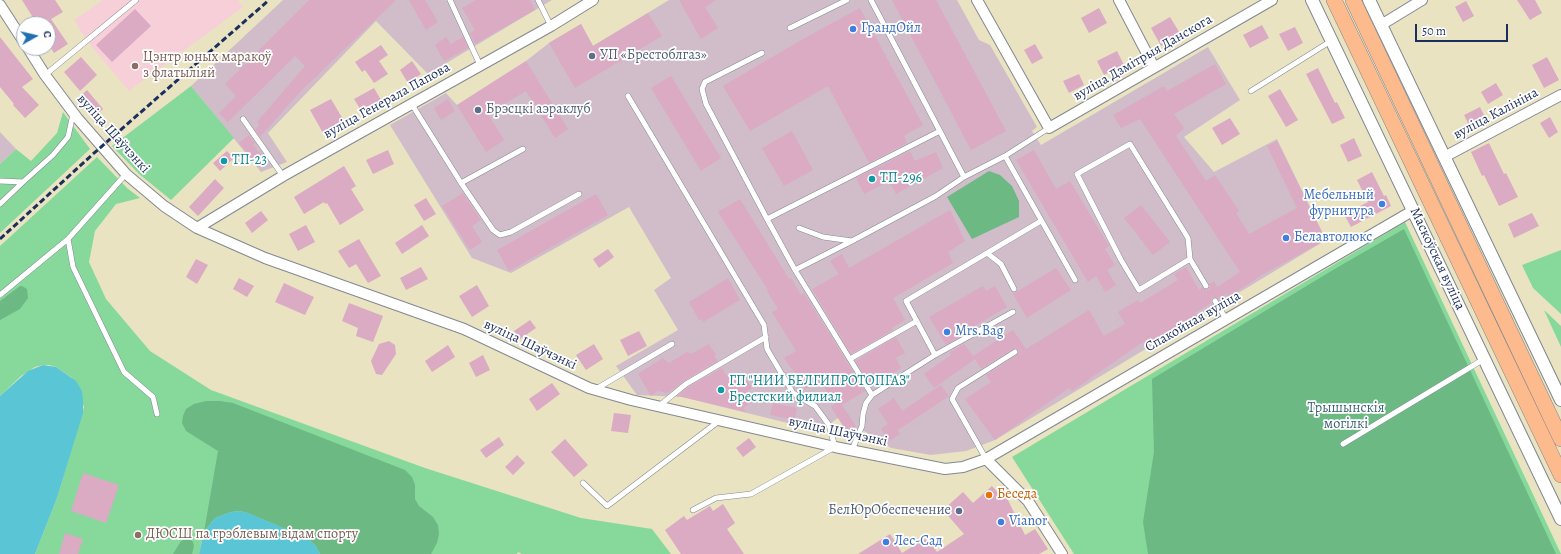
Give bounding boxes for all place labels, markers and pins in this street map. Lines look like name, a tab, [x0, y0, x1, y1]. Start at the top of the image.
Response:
place label: ГрандОйл	[861, 21, 921, 37]
marker: ГрандОйл	[848, 24, 858, 34]
place label: УП «Брестоблгаз»	[600, 48, 707, 64]
place label: Цэнтр юных маракоў з флатыліяй	[143, 50, 271, 82]
marker: УП «Брестоблгаз»	[587, 51, 597, 61]
marker: Цэнтр юных маракоў з флатыліяй	[130, 61, 140, 71]
place label: Брэсцкі аэраклуб	[486, 102, 591, 118]
marker: Брэсцкі аэраклуб	[473, 105, 483, 115]
place label: ТП-23	[232, 153, 267, 169]
marker: ТП-23	[219, 156, 229, 166]
place label: ТП-296	[880, 171, 922, 187]
marker: ТП-296	[867, 174, 877, 184]
place label: Мебельный фурнитура	[1304, 188, 1374, 220]
marker: Мебельный фурнитура	[1377, 199, 1387, 209]
place label: Белавтолюкс	[1294, 230, 1372, 246]
marker: Белавтолюкс	[1281, 233, 1291, 243]
place label: Mrs.Bag	[955, 324, 1004, 340]
marker: Mrs.Bag	[942, 327, 952, 337]
place label: ГП "НИИ БЕЛГИПРОТОПГАЗ" Брестский филиал	[729, 374, 910, 406]
marker: ГП "НИИ БЕЛГИПРОТОПГАЗ" Брестский филиал	[716, 385, 726, 395]
place label: Беседа	[997, 487, 1037, 503]
marker: Беседа	[984, 490, 994, 500]
place label: БелЮрОбеспечение	[828, 503, 951, 519]
marker: БелЮрОбеспечение	[954, 506, 964, 516]
place label: Vianor	[1009, 514, 1047, 530]
marker: Vianor	[996, 517, 1006, 527]
place label: ДЮСШ па грэблевым відам спорту	[146, 527, 358, 543]
marker: ДЮСШ па грэблевым відам спорту	[133, 530, 143, 540]
place label: Лес-Сад	[894, 534, 942, 550]
marker: Лес-Сад	[881, 537, 891, 547]

